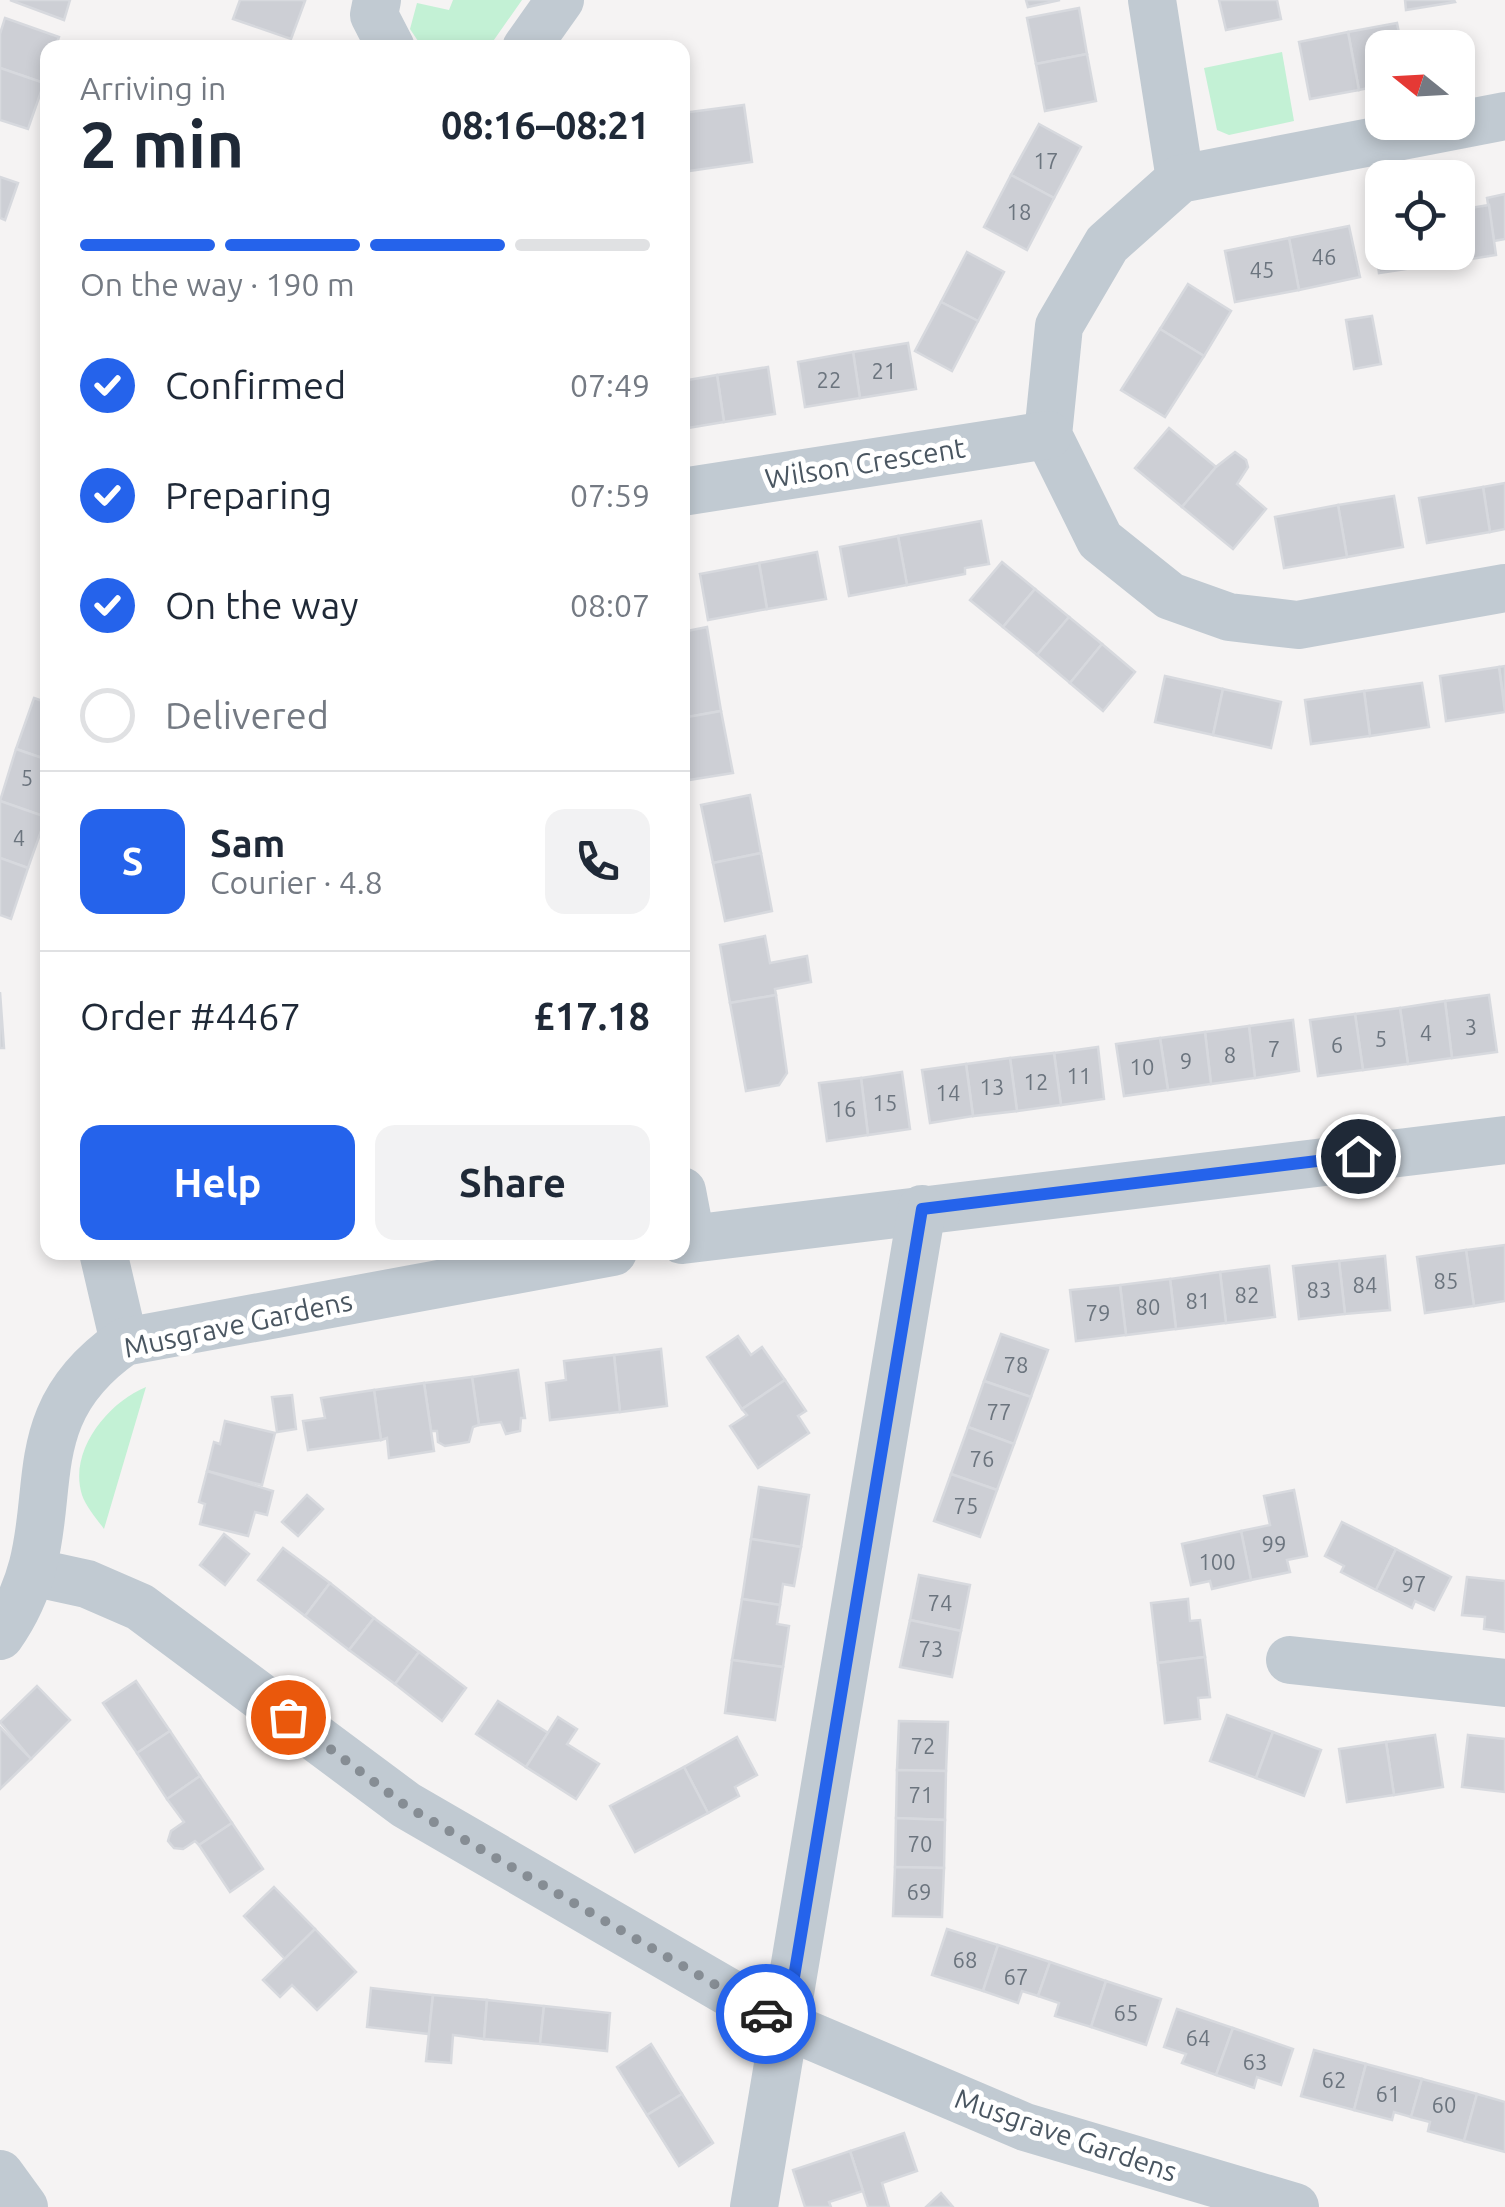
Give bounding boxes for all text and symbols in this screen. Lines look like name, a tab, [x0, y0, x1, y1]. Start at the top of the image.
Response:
north arrow	[1365, 30, 1475, 140]
map controls	[1365, 30, 1475, 270]
text: Arriving in	[80, 70, 226, 106]
text: 08:16–08:21	[441, 104, 650, 146]
text: 2 min	[80, 107, 244, 180]
house number: 17	[1034, 148, 1058, 173]
button: locate	[1365, 160, 1475, 270]
house number: 18	[1007, 199, 1031, 224]
house number: 46	[1312, 244, 1336, 269]
house number: 45	[1250, 257, 1274, 282]
text: On the way · 190 m	[80, 266, 355, 302]
icon: check	[80, 358, 135, 413]
house number: 21	[872, 358, 896, 383]
text: Confirmed	[165, 364, 346, 406]
text: 07:49	[570, 367, 650, 403]
house number: 22	[817, 367, 841, 392]
street label: Wilson Crescent	[763, 431, 967, 494]
icon: check	[80, 468, 135, 523]
text: Preparing	[165, 474, 332, 516]
text: 07:59	[570, 477, 650, 513]
icon: check	[80, 578, 135, 633]
text: On the way	[165, 584, 358, 626]
text: 08:07	[570, 587, 650, 623]
text: Delivered	[165, 694, 329, 736]
house number: 5	[21, 765, 33, 790]
button: phone	[545, 809, 650, 914]
text: Sam	[210, 822, 285, 864]
house number: 4	[13, 825, 25, 850]
text: S	[122, 840, 143, 882]
text: Courier · 4.8	[210, 864, 383, 900]
text: Order #4467	[80, 995, 301, 1037]
text: £17.18	[533, 995, 650, 1037]
house number: 3	[1465, 1014, 1477, 1039]
house number: 4	[1420, 1020, 1432, 1045]
house number: 5	[1375, 1026, 1387, 1051]
house number: 6	[1331, 1032, 1343, 1057]
house number: 7	[1268, 1036, 1280, 1061]
house number: 8	[1224, 1042, 1236, 1067]
house number: 9	[1180, 1048, 1192, 1073]
house number: 10	[1130, 1054, 1154, 1079]
house number: 11	[1067, 1063, 1091, 1088]
house number: 12	[1024, 1069, 1048, 1094]
house number: 13	[980, 1074, 1004, 1099]
house number: 14	[936, 1080, 960, 1105]
house number: 15	[873, 1090, 897, 1115]
house number: 16	[832, 1096, 856, 1121]
pin	[1316, 1114, 1401, 1199]
button: Help	[80, 1125, 355, 1240]
button: Share	[375, 1125, 650, 1240]
icon: home	[1331, 1129, 1386, 1184]
house number: 85	[1434, 1268, 1458, 1293]
house number: 84	[1353, 1272, 1377, 1297]
house number: 83	[1307, 1277, 1331, 1302]
house number: 82	[1235, 1282, 1259, 1307]
street label: Musgrave Gardens	[121, 1284, 355, 1363]
house number: 81	[1186, 1288, 1210, 1313]
house number: 80	[1136, 1294, 1160, 1319]
house number: 79	[1086, 1300, 1110, 1325]
house number: 78	[1004, 1352, 1028, 1377]
house number: 77	[987, 1399, 1011, 1424]
house number: 76	[970, 1446, 994, 1471]
house number: 75	[954, 1493, 978, 1518]
house number: 99	[1262, 1531, 1286, 1556]
house number: 100	[1198, 1549, 1236, 1574]
house number: 97	[1402, 1571, 1426, 1596]
house number: 74	[928, 1590, 952, 1615]
house number: 73	[919, 1636, 943, 1661]
pin	[246, 1675, 331, 1760]
icon: bag	[261, 1690, 316, 1745]
house number: 72	[911, 1733, 935, 1758]
house number: 71	[909, 1782, 933, 1807]
house number: 70	[908, 1831, 932, 1856]
house number: 69	[907, 1879, 931, 1904]
house number: 68	[953, 1947, 977, 1972]
courier	[716, 1964, 816, 2064]
house number: 67	[1004, 1964, 1028, 1989]
icon: car	[739, 1987, 794, 2042]
house number: 65	[1114, 2000, 1138, 2025]
house number: 64	[1186, 2025, 1210, 2050]
house number: 63	[1243, 2049, 1267, 2074]
house number: 62	[1322, 2067, 1346, 2092]
house number: 61	[1376, 2081, 1400, 2106]
street label: Musgrave Gardens	[951, 2082, 1181, 2187]
house number: 60	[1432, 2092, 1456, 2117]

